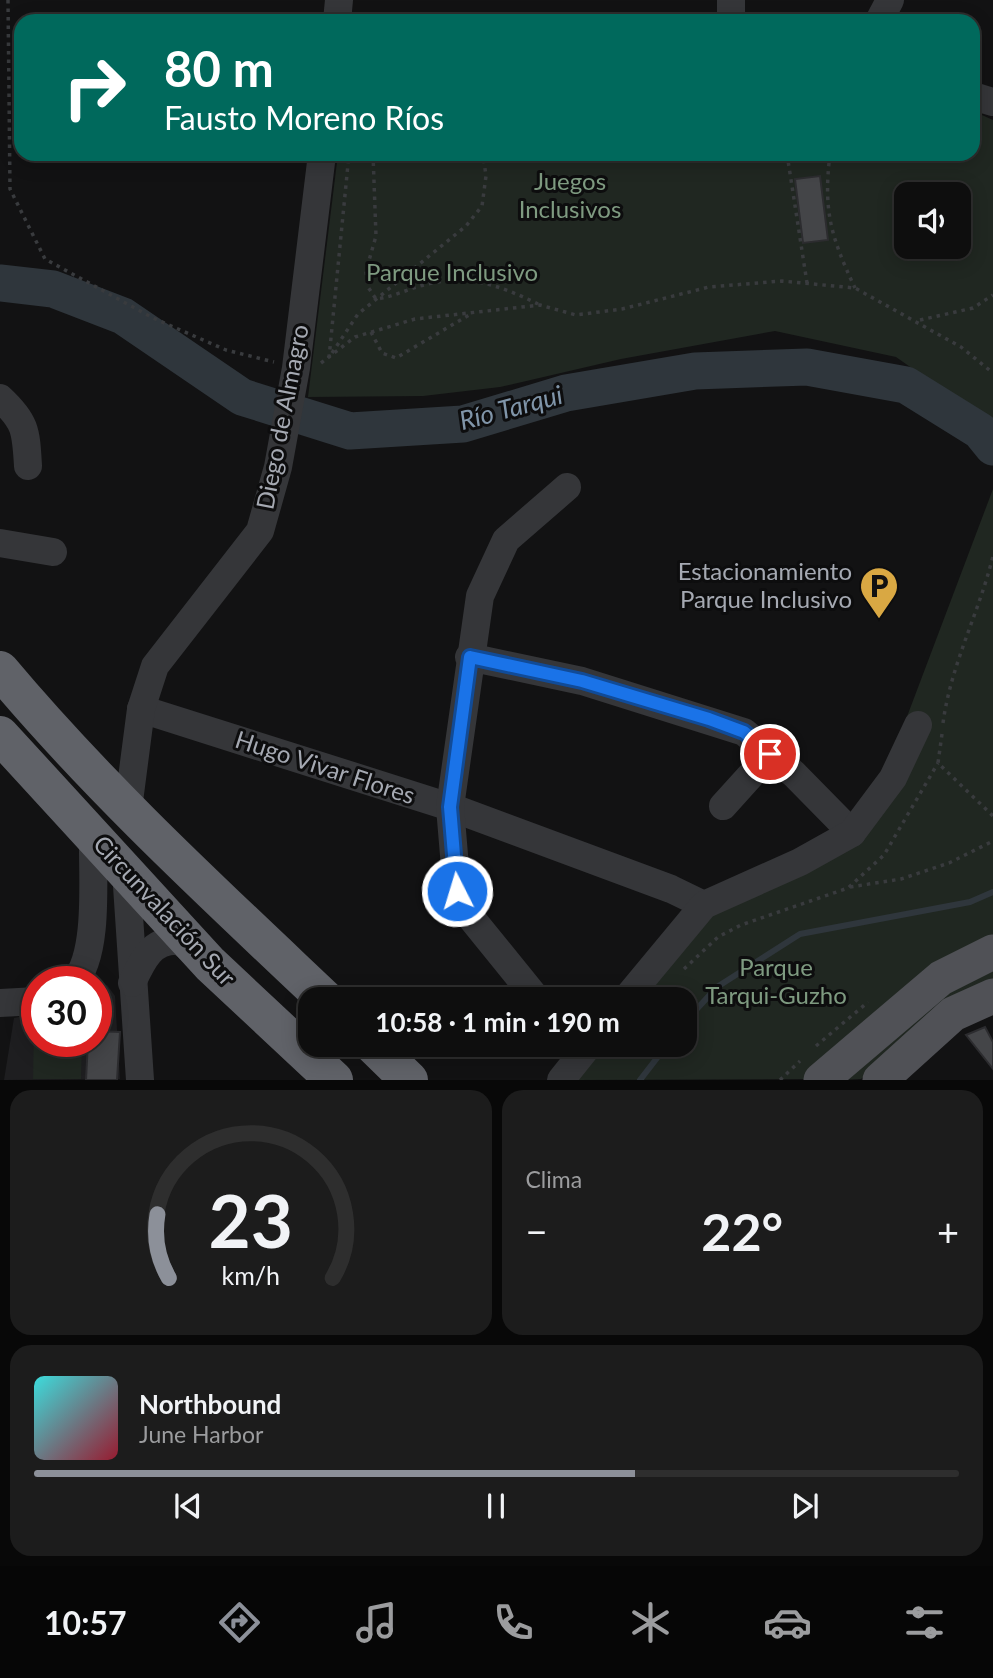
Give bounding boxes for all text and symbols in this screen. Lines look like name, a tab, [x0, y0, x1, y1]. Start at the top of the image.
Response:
text: 80 m	[164, 39, 274, 97]
icon: right	[49, 42, 140, 133]
text: Fausto Moreno Ríos	[164, 98, 444, 137]
park label: Juegos Inclusivos	[519, 166, 621, 223]
map controls	[894, 182, 971, 259]
button: sound	[894, 182, 971, 259]
park label: Parque Inclusivo	[366, 257, 538, 286]
street label: Diego de Almagro	[249, 322, 314, 512]
water label: Río Tarqui	[456, 378, 566, 436]
place label: Estacionamiento Parque Inclusivo	[678, 556, 852, 613]
parking icon: Estacionamiento Parque Inclusivo	[858, 565, 900, 620]
street label: Hugo Vivar Flores	[232, 724, 419, 809]
pin	[740, 724, 800, 784]
icon: arrive	[751, 735, 789, 773]
street label: Circunvalación Sur	[88, 829, 242, 991]
position arrow	[420, 854, 494, 928]
park label: Parque Tarqui-Guzho	[705, 952, 847, 1009]
speed limit sign: 30	[21, 966, 112, 1057]
text: 10:58 · 1 min · 190 m	[375, 1006, 620, 1038]
text: Clima	[526, 1165, 582, 1193]
text: 23	[209, 1177, 293, 1265]
text: 22°	[701, 1200, 783, 1262]
text: −	[526, 1208, 548, 1254]
text: +	[937, 1208, 959, 1254]
text: km/h	[221, 1260, 280, 1290]
text: Northbound	[139, 1388, 281, 1420]
text: June Harbor	[139, 1420, 263, 1448]
icon: previous	[169, 1487, 207, 1525]
icon: pause	[477, 1487, 515, 1525]
icon: next	[786, 1487, 824, 1525]
icon: directions	[215, 1598, 264, 1647]
icon: music	[352, 1598, 401, 1647]
icon: phone	[489, 1598, 538, 1647]
icon: climate	[626, 1598, 675, 1647]
icon: car	[763, 1598, 812, 1647]
icon: filters	[900, 1598, 949, 1647]
text: 10:57	[44, 1603, 127, 1642]

